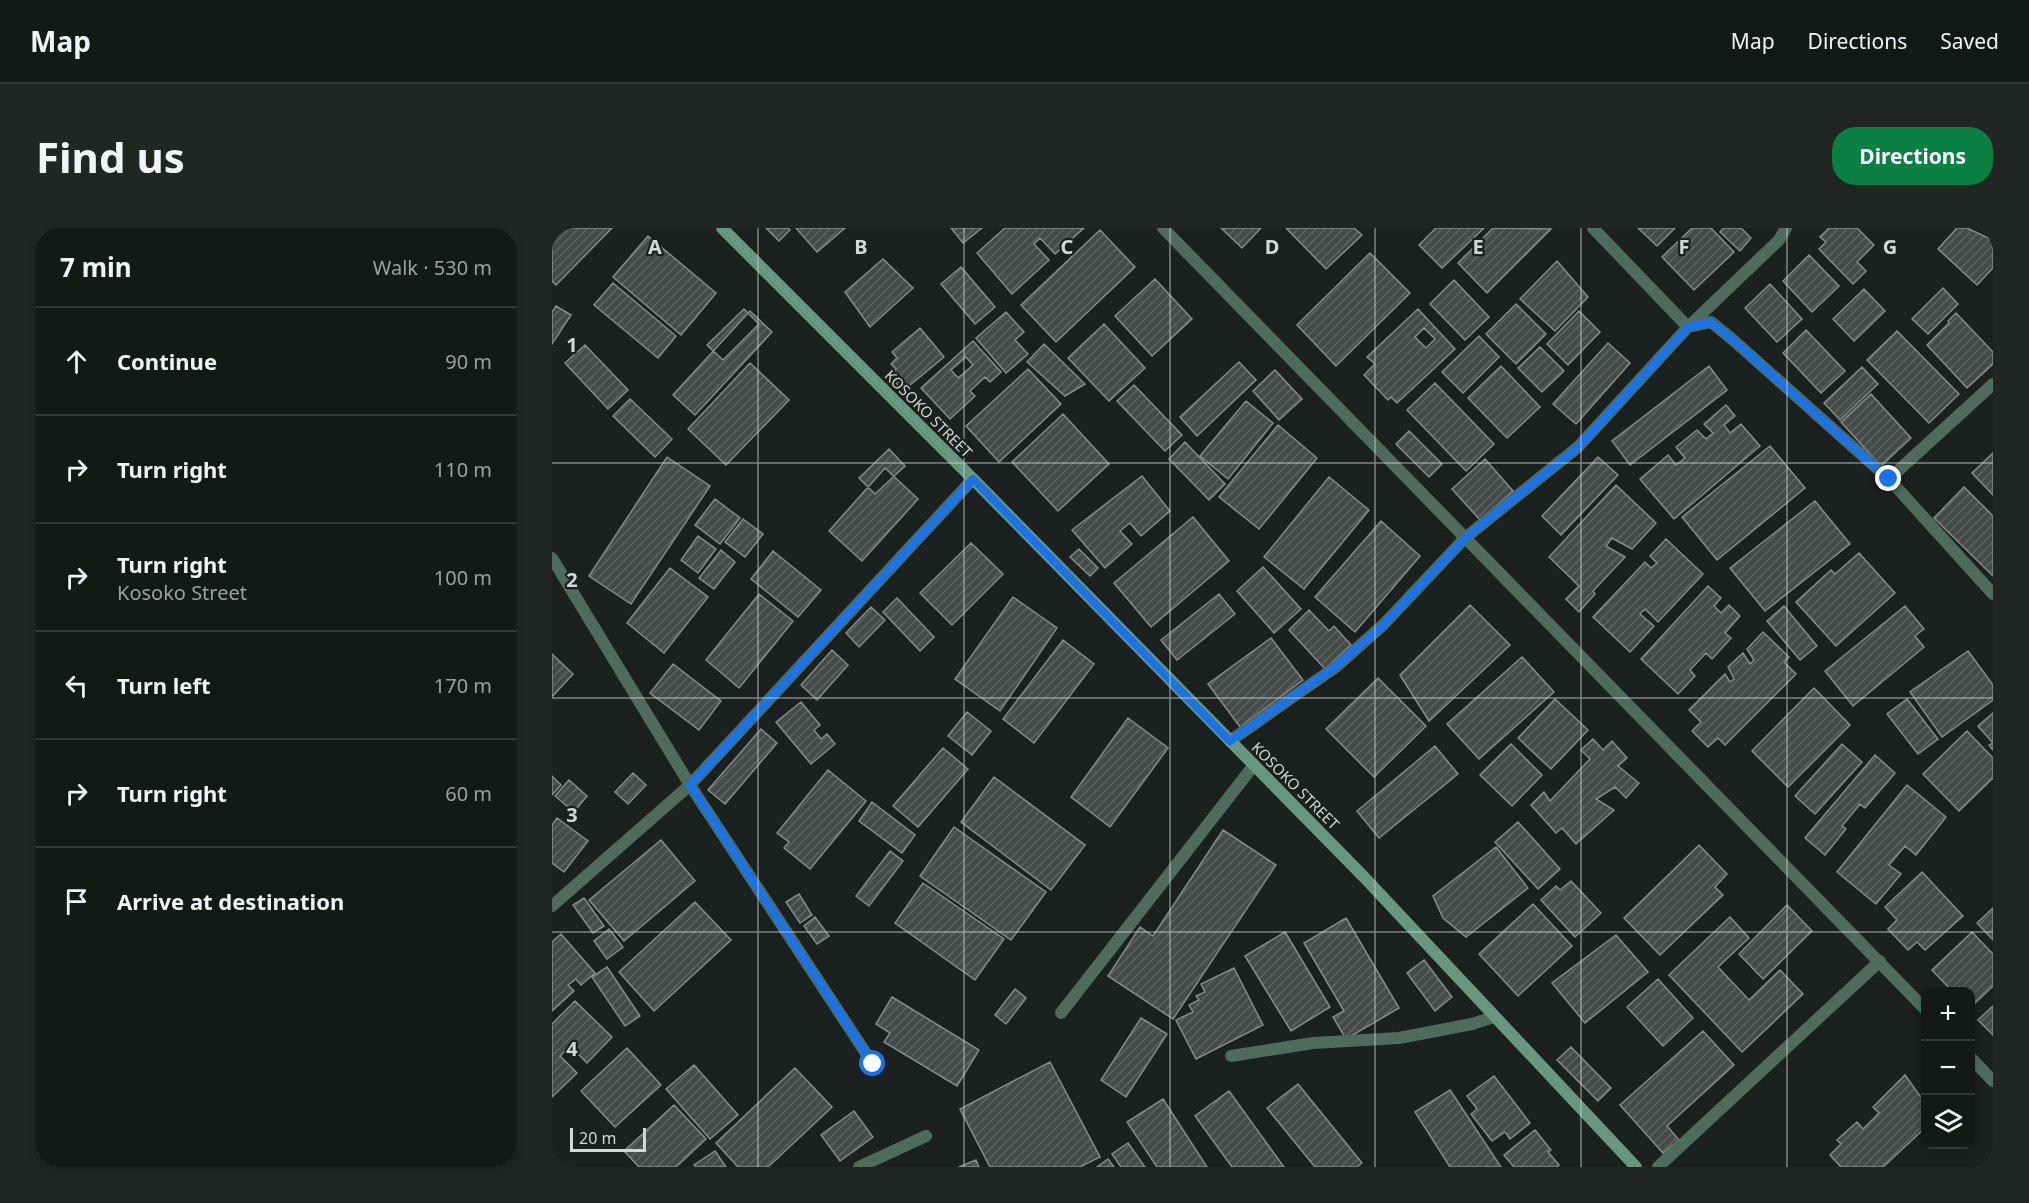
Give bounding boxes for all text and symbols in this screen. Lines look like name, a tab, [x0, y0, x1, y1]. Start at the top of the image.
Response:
text: Map	[30, 22, 91, 60]
text: Map	[1731, 27, 1775, 55]
text: Directions	[1808, 27, 1907, 55]
text: Saved	[1940, 27, 1999, 55]
button: Directions	[1832, 127, 1993, 185]
text: Find us	[36, 128, 185, 185]
text: A	[648, 233, 662, 260]
text: B	[854, 233, 868, 260]
text: C	[1061, 233, 1074, 260]
text: D	[1265, 233, 1279, 260]
text: E	[1472, 233, 1484, 260]
text: F	[1679, 233, 1689, 260]
text: G	[1883, 233, 1897, 260]
text: 7 min	[60, 249, 132, 285]
text: Walk · 530 m	[373, 254, 492, 281]
text: 1	[566, 331, 578, 358]
icon: ahead	[60, 345, 93, 378]
text: Continue	[117, 346, 217, 376]
text: 90 m	[445, 348, 492, 375]
street label: KOSOKO STREET	[881, 365, 977, 462]
icon: right	[60, 453, 93, 486]
text: Turn right	[117, 454, 227, 484]
text: 110 m	[434, 456, 492, 483]
route end	[1875, 465, 1901, 491]
text: Turn right	[117, 549, 227, 579]
icon: right	[60, 561, 93, 594]
text: 100 m	[434, 564, 492, 591]
text: 2	[566, 566, 578, 593]
text: Kosoko Street	[117, 579, 247, 606]
icon: left	[60, 669, 93, 702]
text: Turn left	[117, 670, 211, 700]
text: 170 m	[434, 672, 492, 699]
street label: KOSOKO STREET	[1248, 737, 1344, 834]
icon: right	[60, 777, 93, 810]
text: Turn right	[117, 778, 227, 808]
text: 60 m	[445, 780, 492, 807]
text: 3	[566, 801, 578, 828]
icon: arrive	[60, 885, 93, 918]
text: Arrive at destination	[117, 886, 344, 916]
map controls	[1921, 987, 1975, 1149]
button: +	[1921, 987, 1975, 1041]
text: 4	[566, 1035, 578, 1062]
button: −	[1921, 1041, 1975, 1095]
route start	[859, 1050, 885, 1076]
button: layers	[1921, 1095, 1975, 1149]
scale bar	[570, 1125, 646, 1152]
text: 20 m	[579, 1127, 616, 1149]

